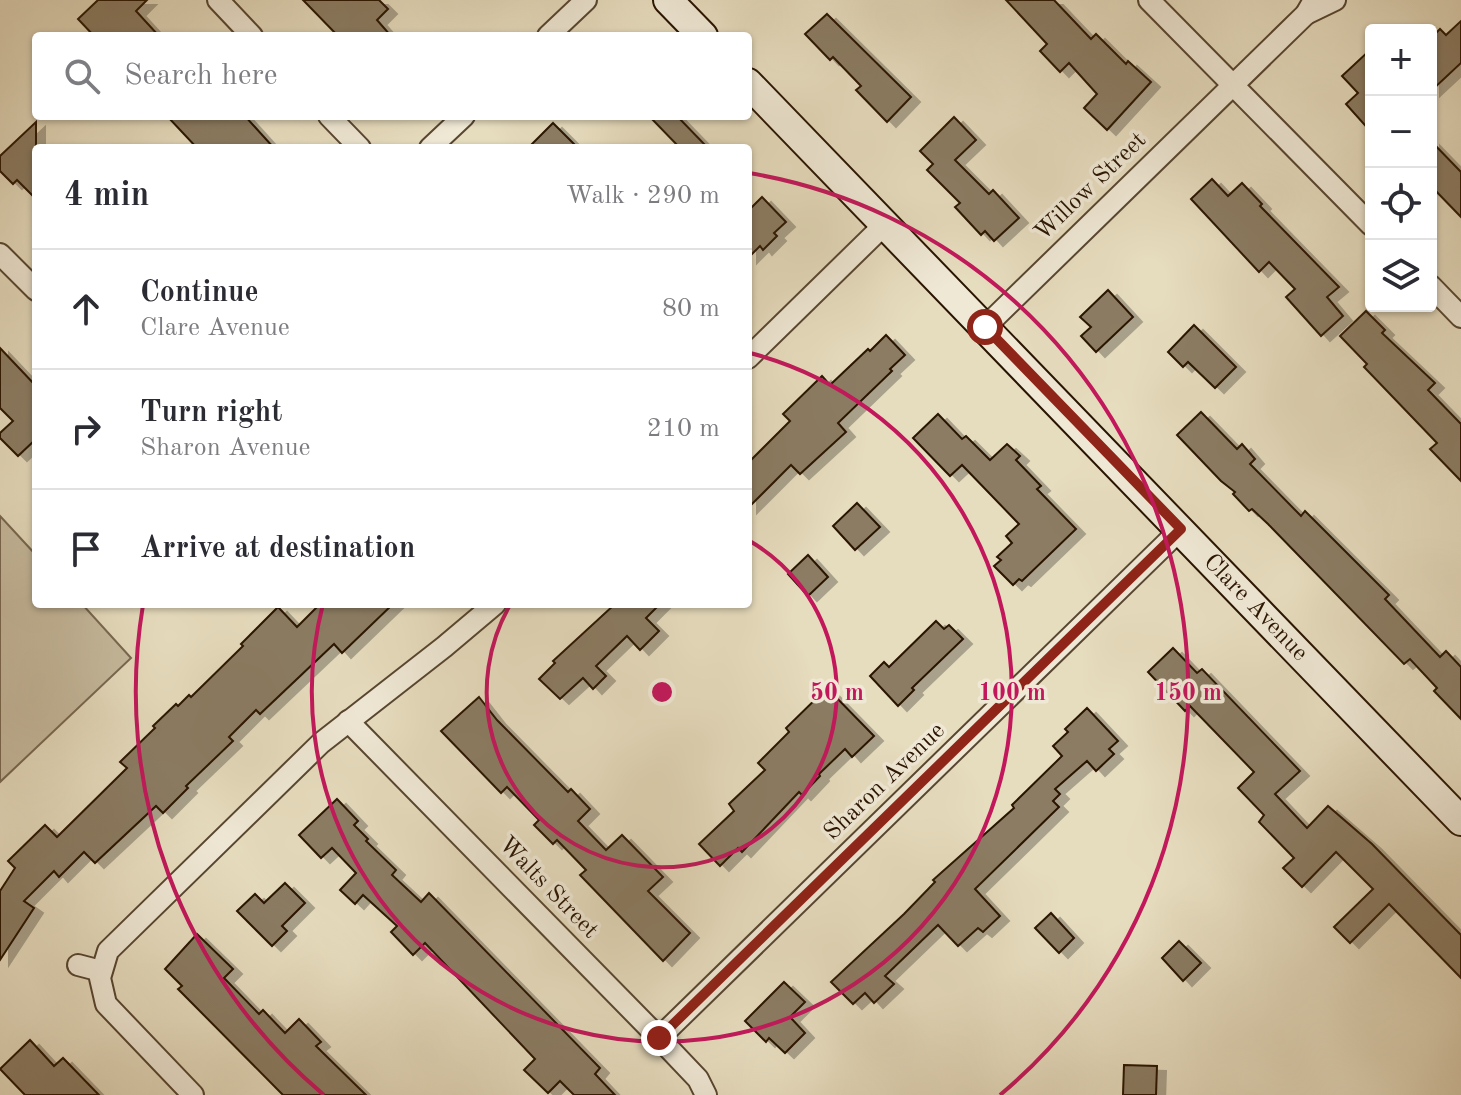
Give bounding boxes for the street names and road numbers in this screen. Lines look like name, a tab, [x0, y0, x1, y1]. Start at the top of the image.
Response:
street label: Willow Street	[1031, 128, 1151, 246]
street label: Clare Avenue	[1199, 550, 1312, 666]
street label: Sharon Avenue	[820, 719, 950, 845]
street label: Walts Street	[494, 832, 602, 944]

